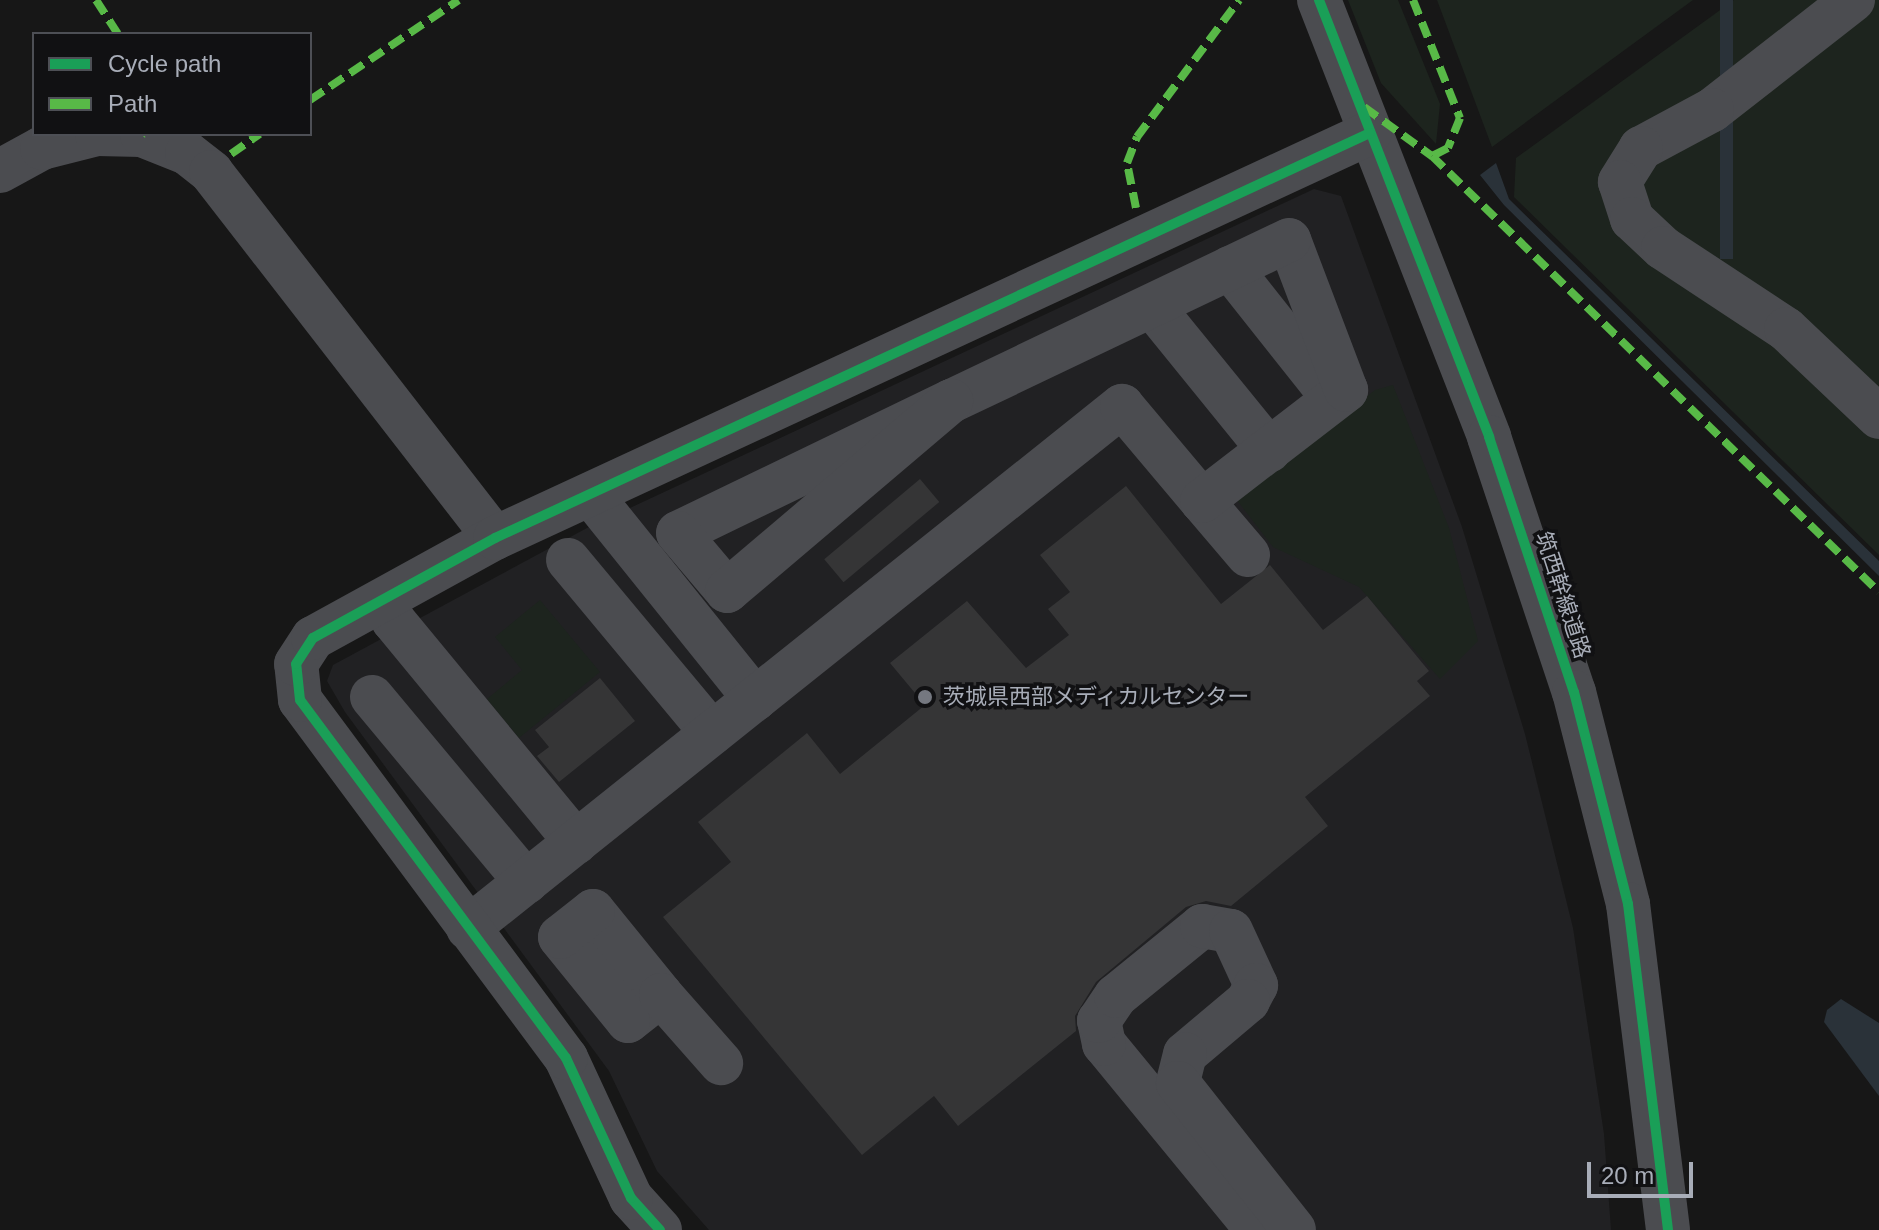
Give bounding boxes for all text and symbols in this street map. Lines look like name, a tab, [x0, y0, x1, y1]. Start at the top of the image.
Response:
legend	[32, 32, 312, 136]
text: Cycle path	[108, 50, 221, 77]
text: Path	[108, 90, 157, 117]
street label: 筑西幹線道路	[1530, 528, 1596, 662]
place label: 茨城県西部メディカルセンター	[943, 684, 1251, 710]
marker: 茨城県西部メディカルセンター	[914, 686, 936, 708]
scale bar	[1591, 1146, 1697, 1196]
text: 20 m	[1601, 1162, 1654, 1189]

